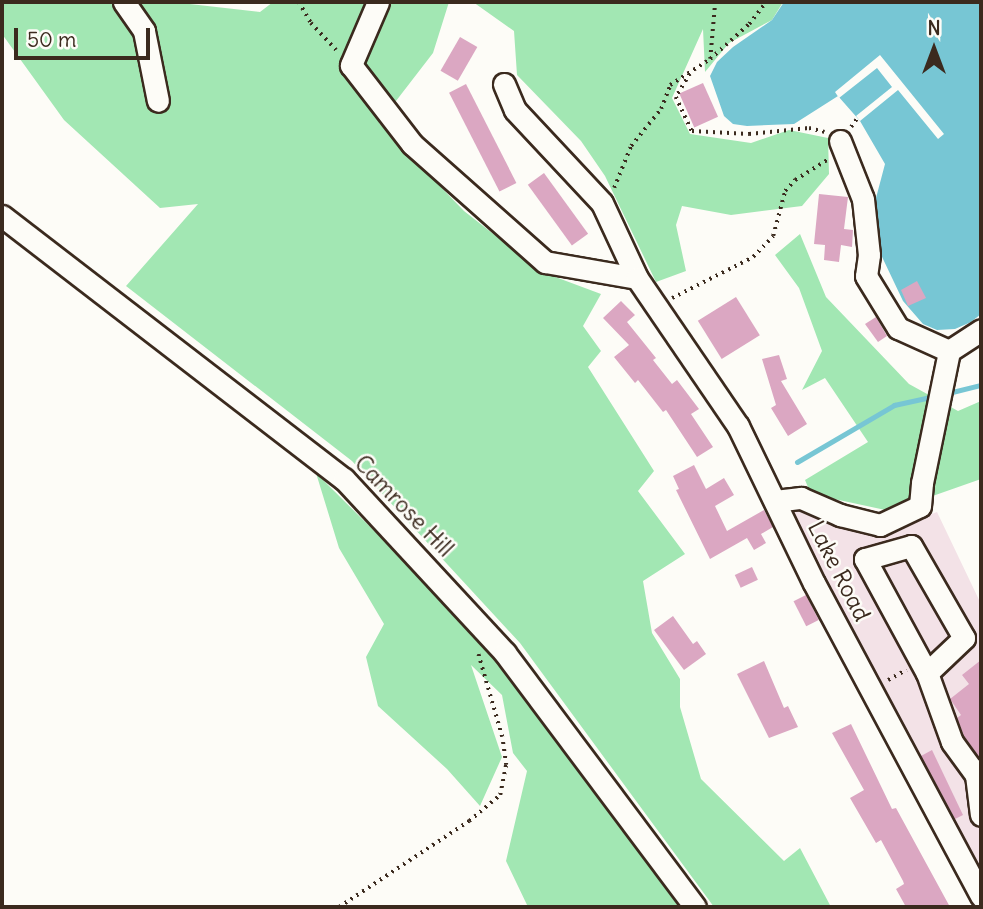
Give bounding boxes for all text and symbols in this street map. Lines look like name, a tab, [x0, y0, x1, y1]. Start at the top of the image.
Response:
scale bar	[18, 14, 154, 58]
north arrow	[899, 14, 969, 84]
text: N	[927, 16, 941, 40]
text: 50 m	[27, 26, 76, 53]
street label: Camrose Hill	[349, 449, 459, 563]
street label: Lake Road	[802, 516, 876, 626]

